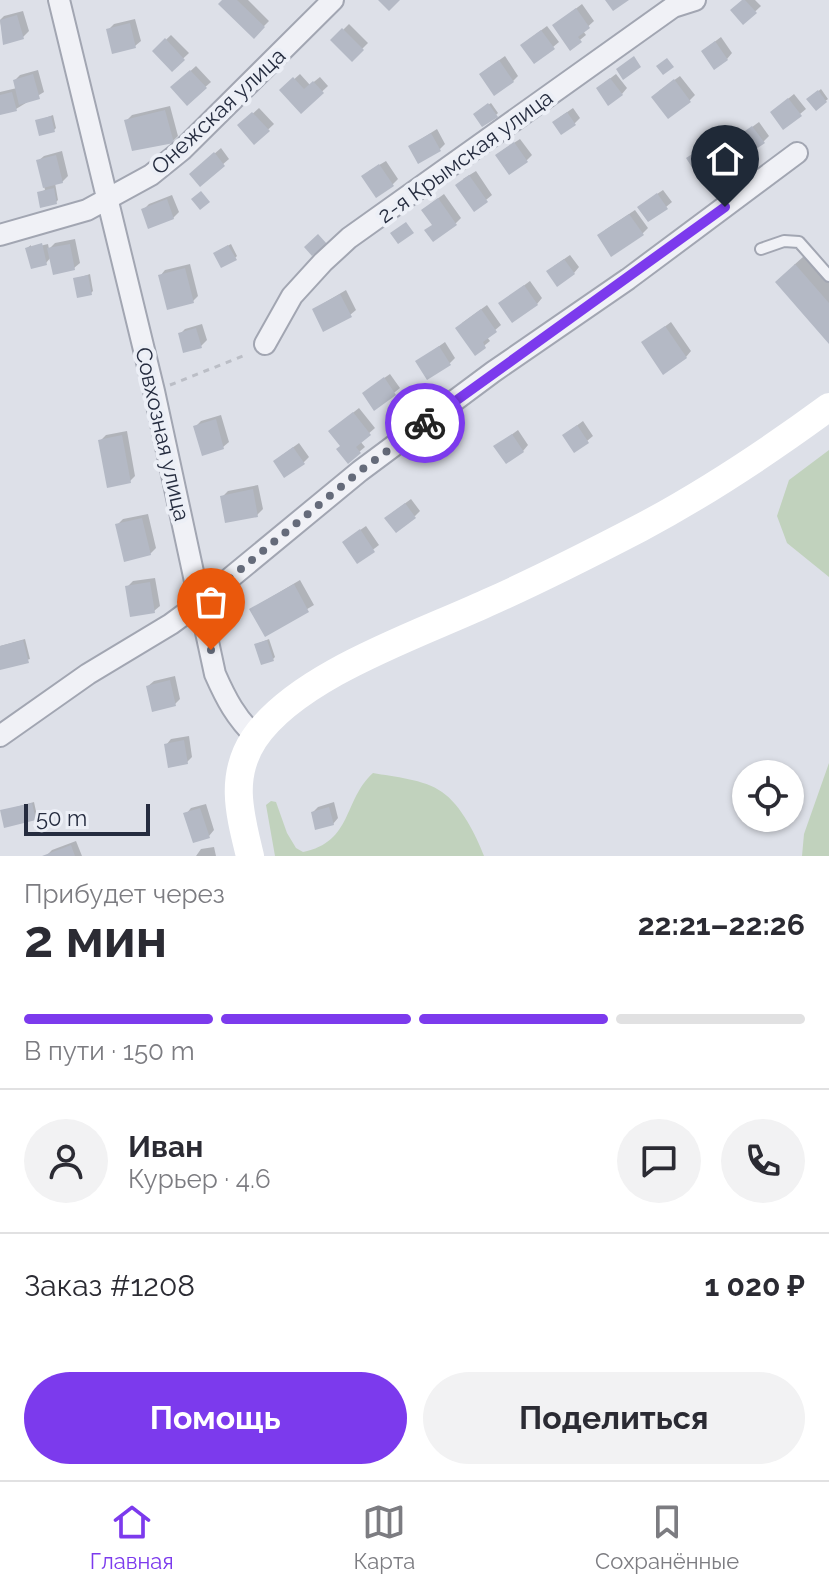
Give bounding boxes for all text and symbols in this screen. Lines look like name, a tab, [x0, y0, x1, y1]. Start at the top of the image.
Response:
street label: Онежская улица	[146, 42, 290, 180]
street label: 2-я Крымская улица	[373, 84, 557, 228]
pin	[691, 125, 759, 207]
icon: home	[703, 137, 747, 181]
street label: Совхозная улица	[130, 345, 196, 523]
courier	[385, 383, 465, 463]
icon: bike	[403, 401, 447, 445]
pin	[177, 568, 245, 650]
icon: bag	[189, 580, 233, 624]
map controls	[732, 760, 804, 832]
button: locate	[732, 760, 804, 832]
scale bar	[24, 800, 150, 836]
text: 50 m	[36, 805, 87, 831]
text: Прибудет через	[24, 879, 225, 909]
text: 22:21–22:26	[638, 907, 805, 942]
text: 2 мин	[24, 908, 167, 969]
text: В пути · 150 m	[24, 1036, 195, 1066]
button: person	[24, 1119, 108, 1203]
button: chat	[617, 1119, 701, 1203]
button: phone	[721, 1119, 805, 1203]
text: Иван	[128, 1129, 203, 1164]
text: Курьер · 4.6	[128, 1164, 271, 1194]
text: Заказ #1208	[24, 1268, 195, 1303]
text: 1 020 ₽	[705, 1268, 805, 1303]
button: Помощь	[24, 1372, 407, 1464]
button: Поделиться	[423, 1372, 805, 1464]
tab: Главная	[90, 1500, 174, 1574]
tab: Карта	[353, 1500, 415, 1574]
tab: Сохранённые	[595, 1500, 739, 1574]

